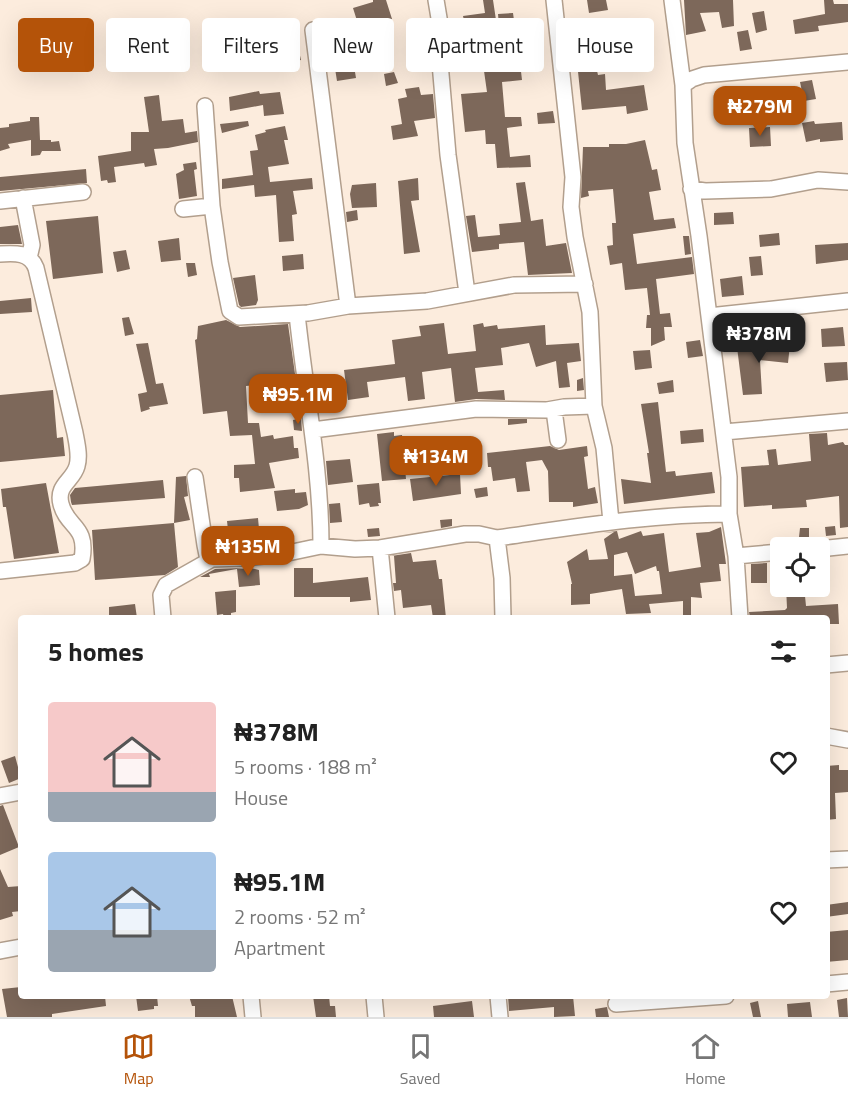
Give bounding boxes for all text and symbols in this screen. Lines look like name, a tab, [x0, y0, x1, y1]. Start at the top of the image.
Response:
chip: Buy	[18, 18, 94, 72]
chip: Rent	[106, 18, 190, 72]
chip: Filters	[202, 18, 300, 72]
chip: New	[312, 18, 394, 72]
chip: Apartment	[406, 18, 544, 72]
chip: House	[556, 18, 654, 72]
pin: ₦279M	[718, 86, 802, 137]
text: ₦279M	[727, 90, 793, 121]
pin: ₦378M	[717, 313, 801, 364]
text: ₦378M	[726, 317, 792, 348]
pin: ₦95.1M	[249, 374, 347, 425]
text: ₦95.1M	[263, 378, 333, 409]
pin: ₦134M	[394, 436, 478, 487]
text: ₦134M	[403, 440, 469, 471]
pin: ₦135M	[206, 526, 290, 577]
text: ₦135M	[215, 530, 281, 561]
map controls	[770, 537, 830, 597]
button: locate	[770, 537, 830, 597]
text: 5 homes	[48, 632, 144, 671]
icon: filters	[767, 635, 800, 668]
text: ₦378M	[234, 712, 319, 751]
icon: home	[96, 726, 168, 798]
icon: heart	[767, 746, 800, 779]
text: 5 rooms · 188 m²	[234, 751, 377, 782]
text: House	[234, 782, 288, 813]
text: ₦95.1M	[234, 862, 325, 901]
icon: home	[96, 876, 168, 948]
icon: heart	[767, 896, 800, 929]
text: 2 rooms · 52 m²	[234, 901, 366, 932]
text: Apartment	[234, 932, 325, 963]
tab: Map	[122, 1030, 155, 1090]
tab: Saved	[400, 1030, 441, 1090]
tab: Home	[685, 1030, 726, 1090]

